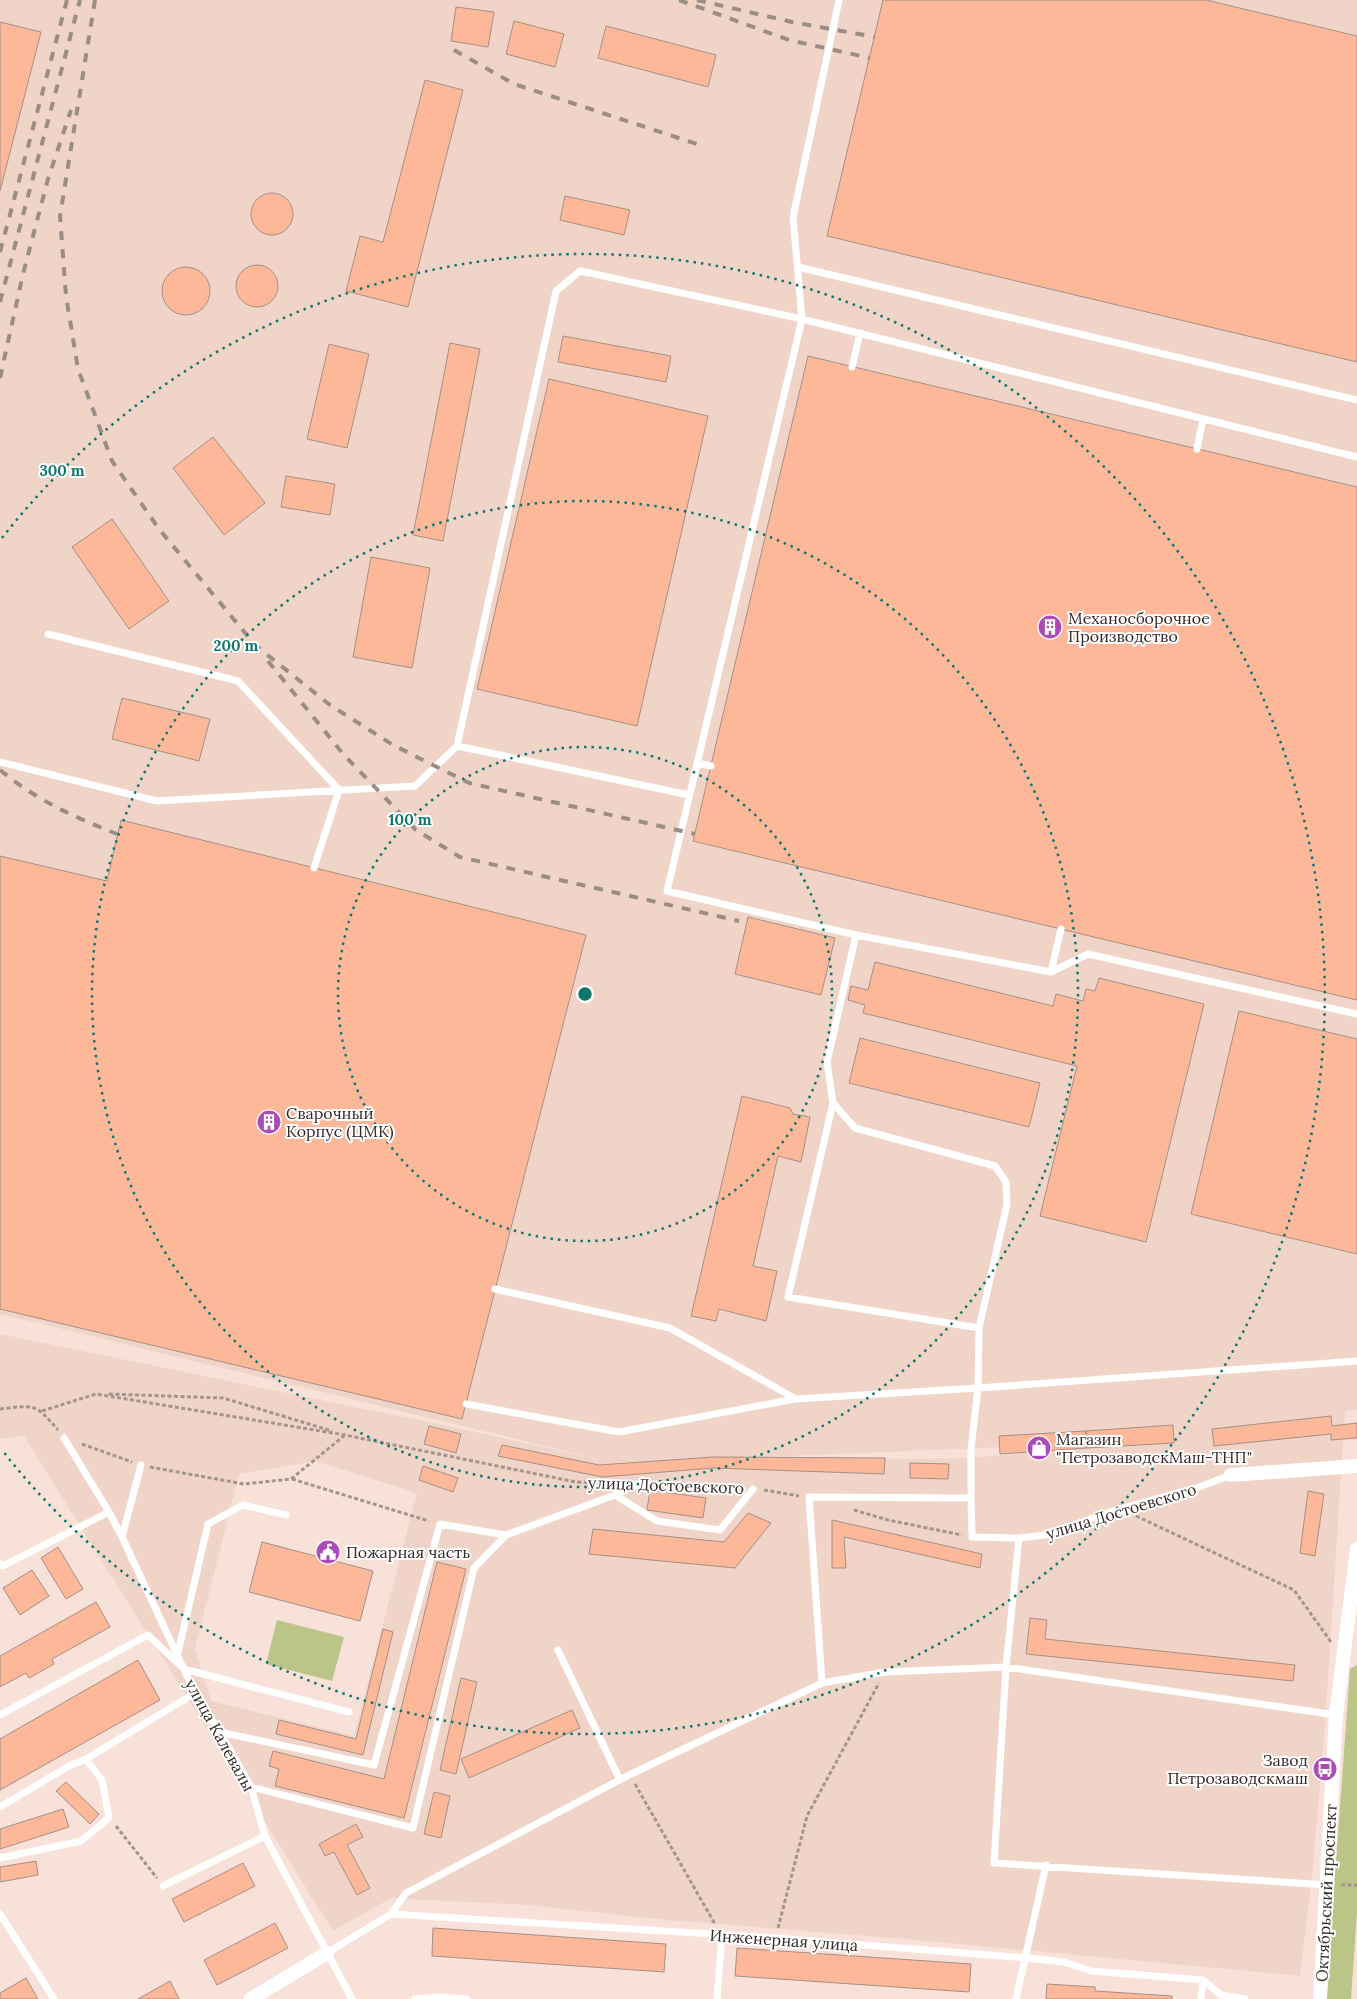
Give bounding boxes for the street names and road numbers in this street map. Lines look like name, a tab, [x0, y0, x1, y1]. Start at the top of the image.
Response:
street label: улица Достоевского	[588, 1472, 744, 1498]
street label: улица Достоевского	[1043, 1479, 1199, 1543]
street label: улица Калевалы	[181, 1675, 259, 1795]
street label: Октябрьский проспект	[1311, 1804, 1341, 1982]
street label: Инженерная улица	[709, 1925, 859, 1955]

